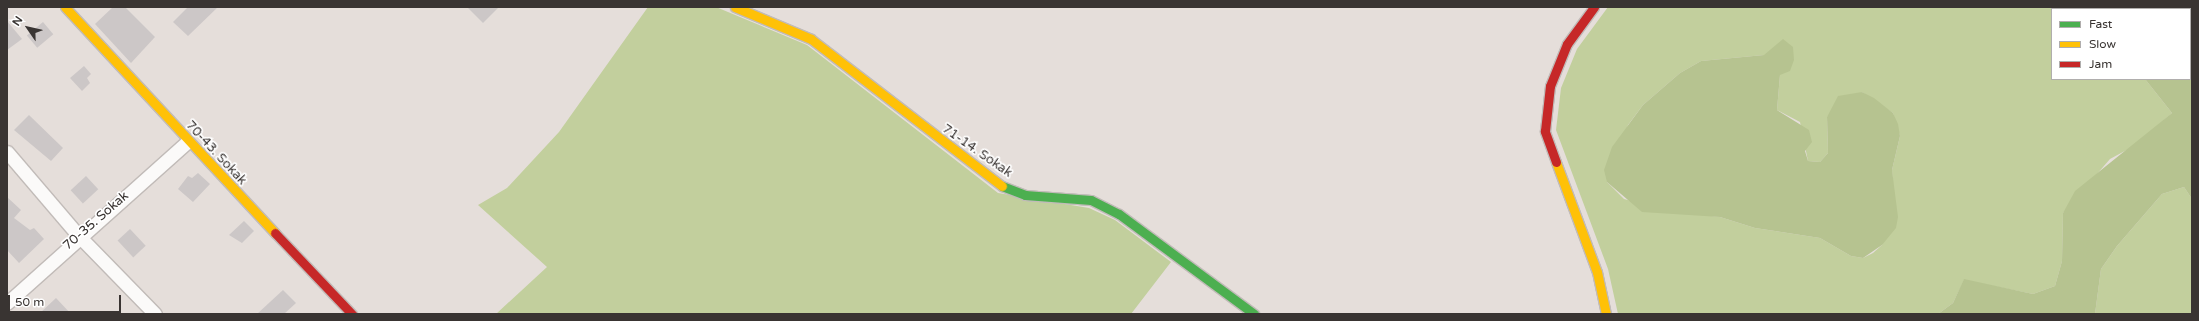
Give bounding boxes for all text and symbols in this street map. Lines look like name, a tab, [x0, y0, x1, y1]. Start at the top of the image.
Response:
north arrow	[8, 8, 48, 48]
legend	[2051, 8, 2191, 80]
text: N	[10, 14, 25, 28]
text: Fast	[2089, 17, 2112, 31]
text: Slow	[2089, 37, 2116, 51]
text: Jam	[2089, 57, 2112, 71]
street label: 70-43. Sokak	[182, 118, 250, 188]
street label: 71-14. Sokak	[939, 121, 1015, 181]
street label: 70-35. Sokak	[60, 188, 132, 254]
scale bar	[10, 287, 123, 313]
text: 50 m	[15, 295, 44, 309]

